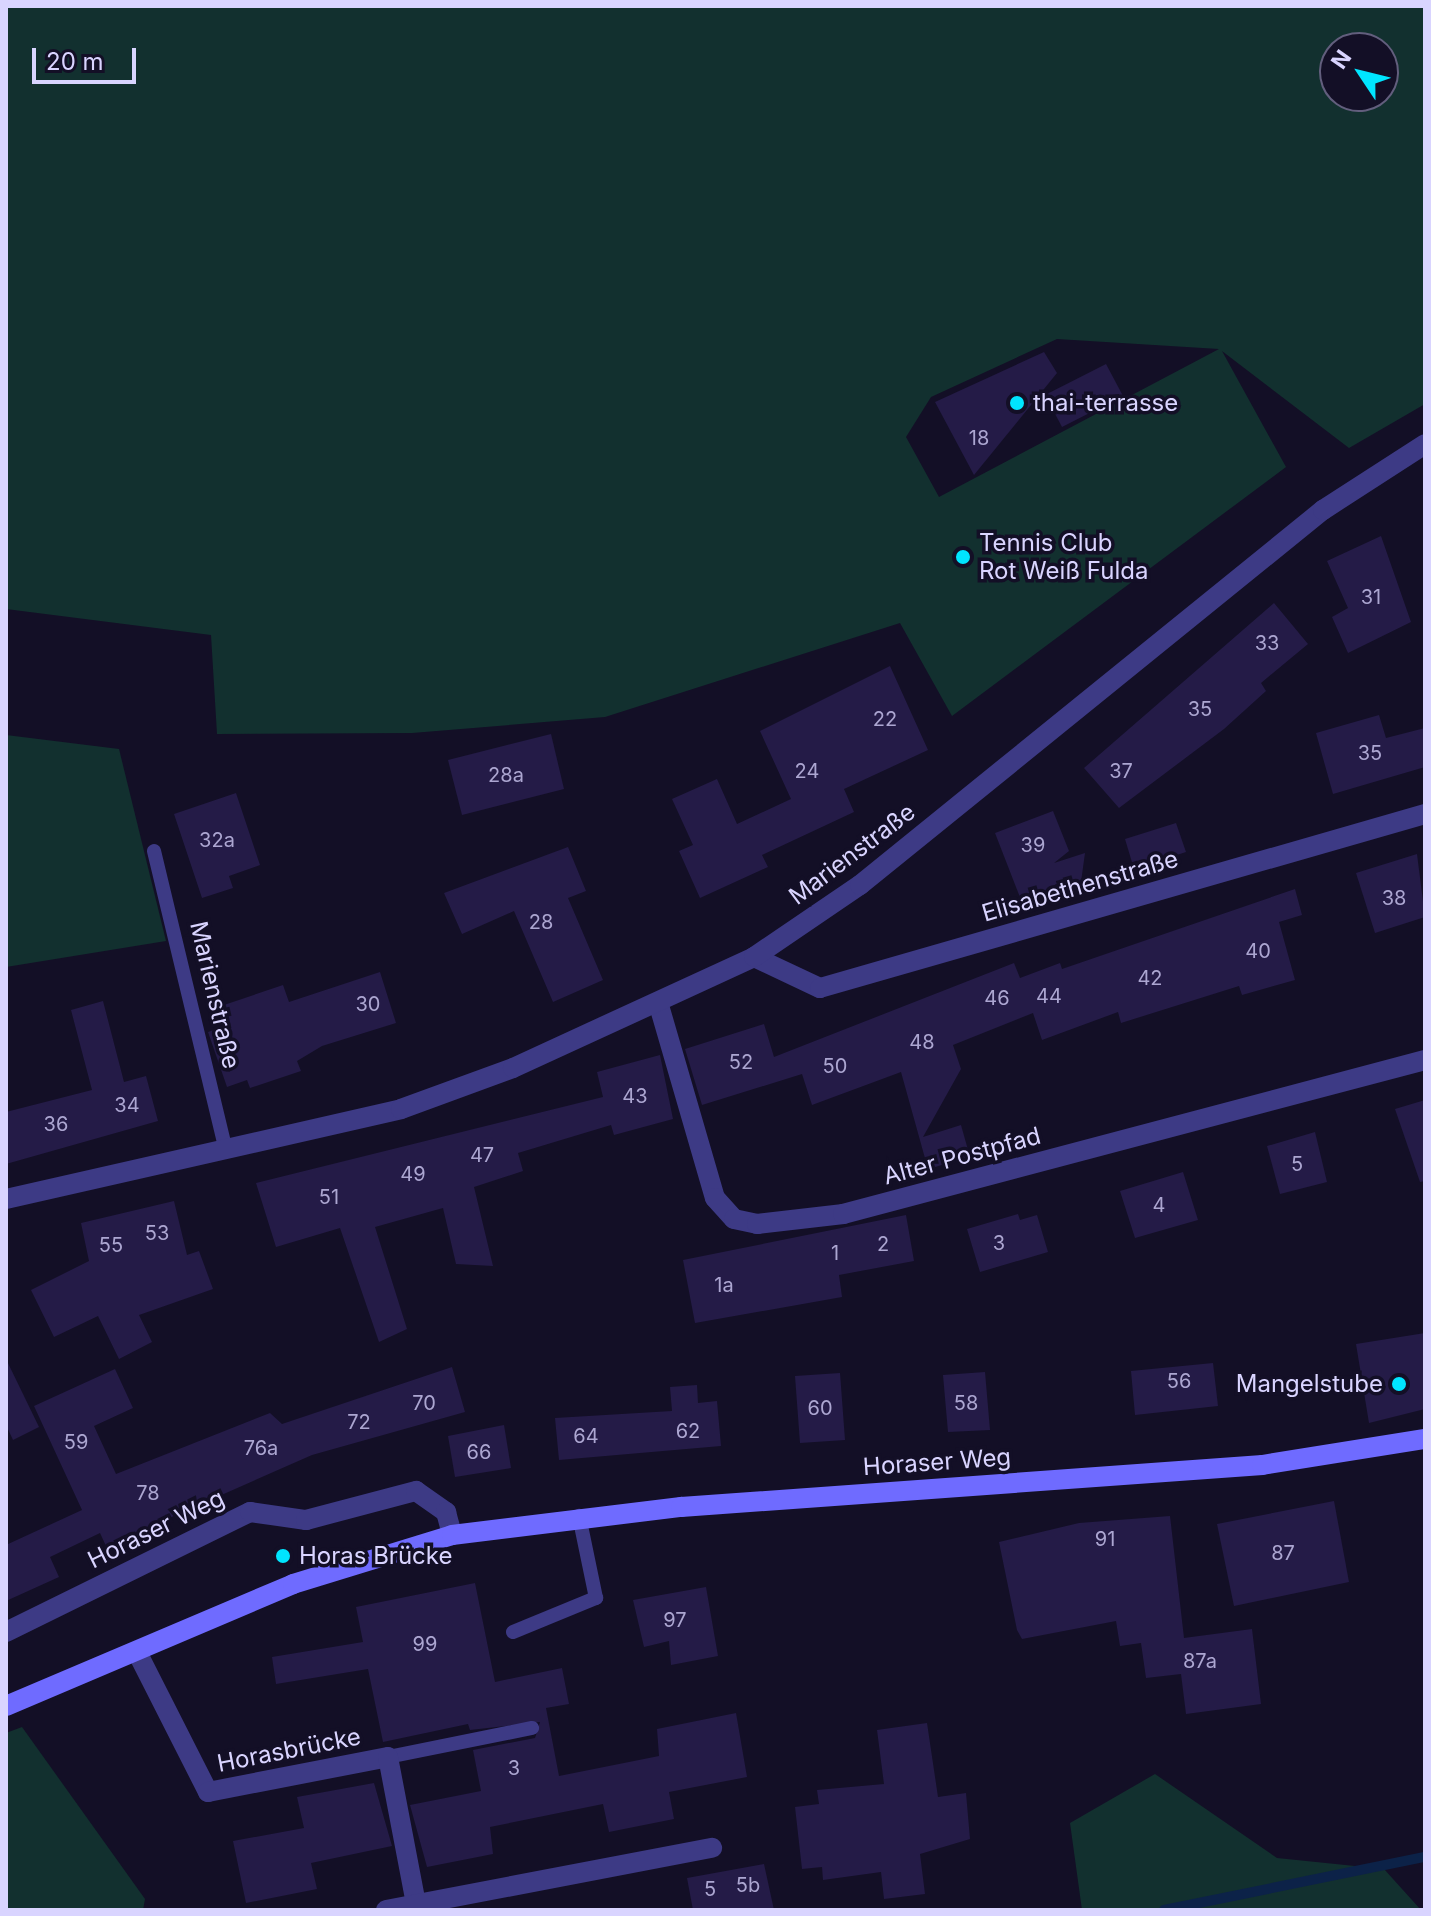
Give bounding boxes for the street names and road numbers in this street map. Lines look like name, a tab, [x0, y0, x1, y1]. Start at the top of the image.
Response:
street label: Marienstraße	[783, 797, 921, 911]
street label: Elisabethenstraße	[979, 844, 1181, 928]
street label: Marienstraße	[184, 919, 246, 1071]
street label: Alter Postpfad	[880, 1121, 1044, 1191]
street label: Horaser Weg	[862, 1442, 1012, 1482]
street label: Horaser Weg	[83, 1484, 229, 1574]
street label: Horasbrücke	[215, 1722, 363, 1778]

